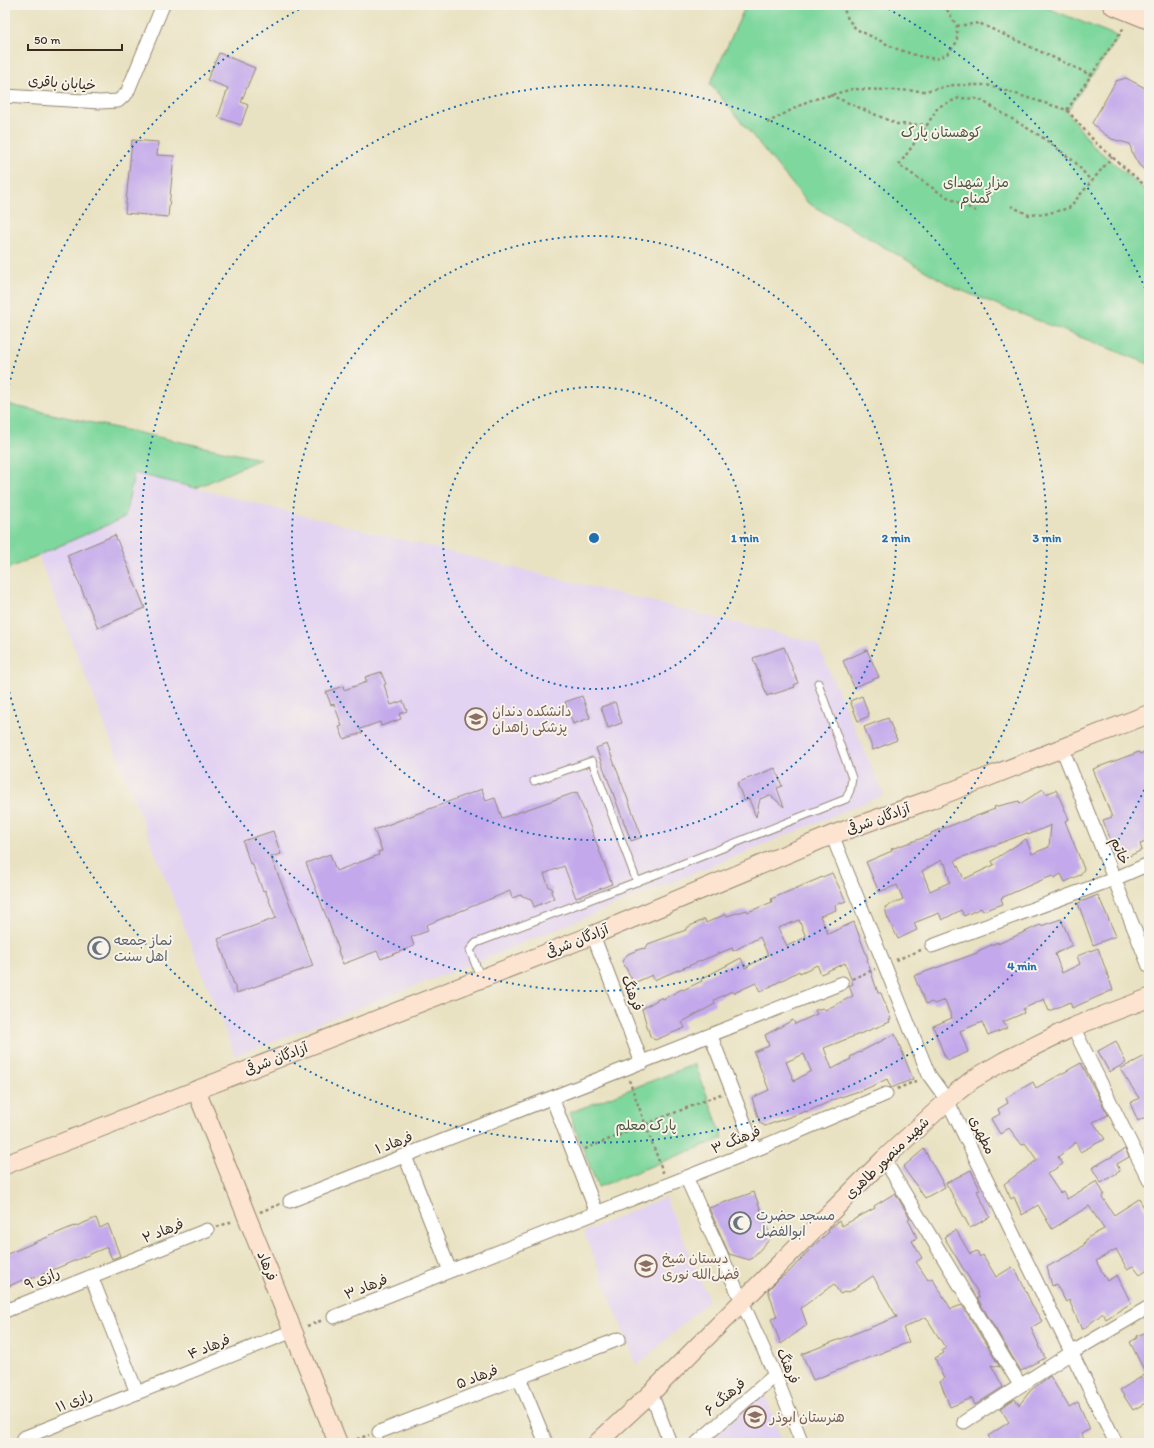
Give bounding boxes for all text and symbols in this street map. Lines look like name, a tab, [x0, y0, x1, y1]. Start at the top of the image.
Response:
scale bar	[28, 26, 122, 52]
text: 50 m	[34, 33, 60, 47]
street label: خیابان باقری	[28, 72, 96, 94]
park label: کوهستان پارک	[901, 124, 981, 142]
park label: مزار شهدای گمنام	[943, 174, 1009, 209]
centre of rings	[587, 531, 601, 545]
text: 1 min	[731, 531, 760, 545]
text: 2 min	[882, 531, 911, 545]
text: 3 min	[1033, 531, 1062, 545]
place label: دانشکده دندان پزشکی زاهدان	[492, 703, 571, 737]
school or university icon: دانشکده دندان پزشکی زاهدان	[463, 706, 489, 732]
street label: آزادگان شرقی	[844, 799, 913, 838]
street label: خاتم	[1105, 835, 1133, 868]
street label: آزادگان شرقی	[543, 920, 611, 961]
place label: نماز جمعه اهل سنت	[114, 932, 172, 965]
mosque icon: نماز جمعه اهل سنت	[86, 935, 112, 961]
text: 4 min	[1007, 959, 1037, 973]
street label: فرهنگ	[617, 973, 647, 1013]
street label: آزادگان شرقی	[242, 1039, 311, 1079]
street label: شهید منصور طاهری	[841, 1113, 933, 1203]
street label: مطهری	[965, 1113, 999, 1157]
park label: پارک معلم	[615, 1117, 677, 1136]
street label: فرهنگ ۳	[709, 1122, 763, 1158]
street label: فرهاد ۱	[373, 1128, 415, 1158]
place label: مسجد حضرت ابوالفضل	[756, 1207, 835, 1240]
mosque icon: مسجد حضرت ابوالفضل	[727, 1210, 753, 1236]
street label: فرهاد ۲	[140, 1215, 186, 1247]
street label: فرهاد	[253, 1249, 281, 1283]
place label: دبستان شیخ فضل‌الله نوری	[662, 1250, 739, 1283]
school or university icon: دبستان شیخ فضل‌الله نوری	[633, 1253, 659, 1279]
street label: رازی ۹	[22, 1264, 62, 1294]
street label: فرهاد ۳	[342, 1271, 390, 1303]
street label: فرهاد ۴	[185, 1331, 233, 1363]
street label: فرهنگ	[773, 1346, 803, 1386]
street label: فرهاد ۵	[454, 1361, 500, 1393]
street label: فرهنگ ۶	[701, 1375, 749, 1419]
street label: رازی ۱۱	[53, 1386, 95, 1416]
school or university icon: هنرستان ابوذر	[742, 1404, 768, 1430]
place label: هنرستان ابوذر	[769, 1409, 845, 1426]

